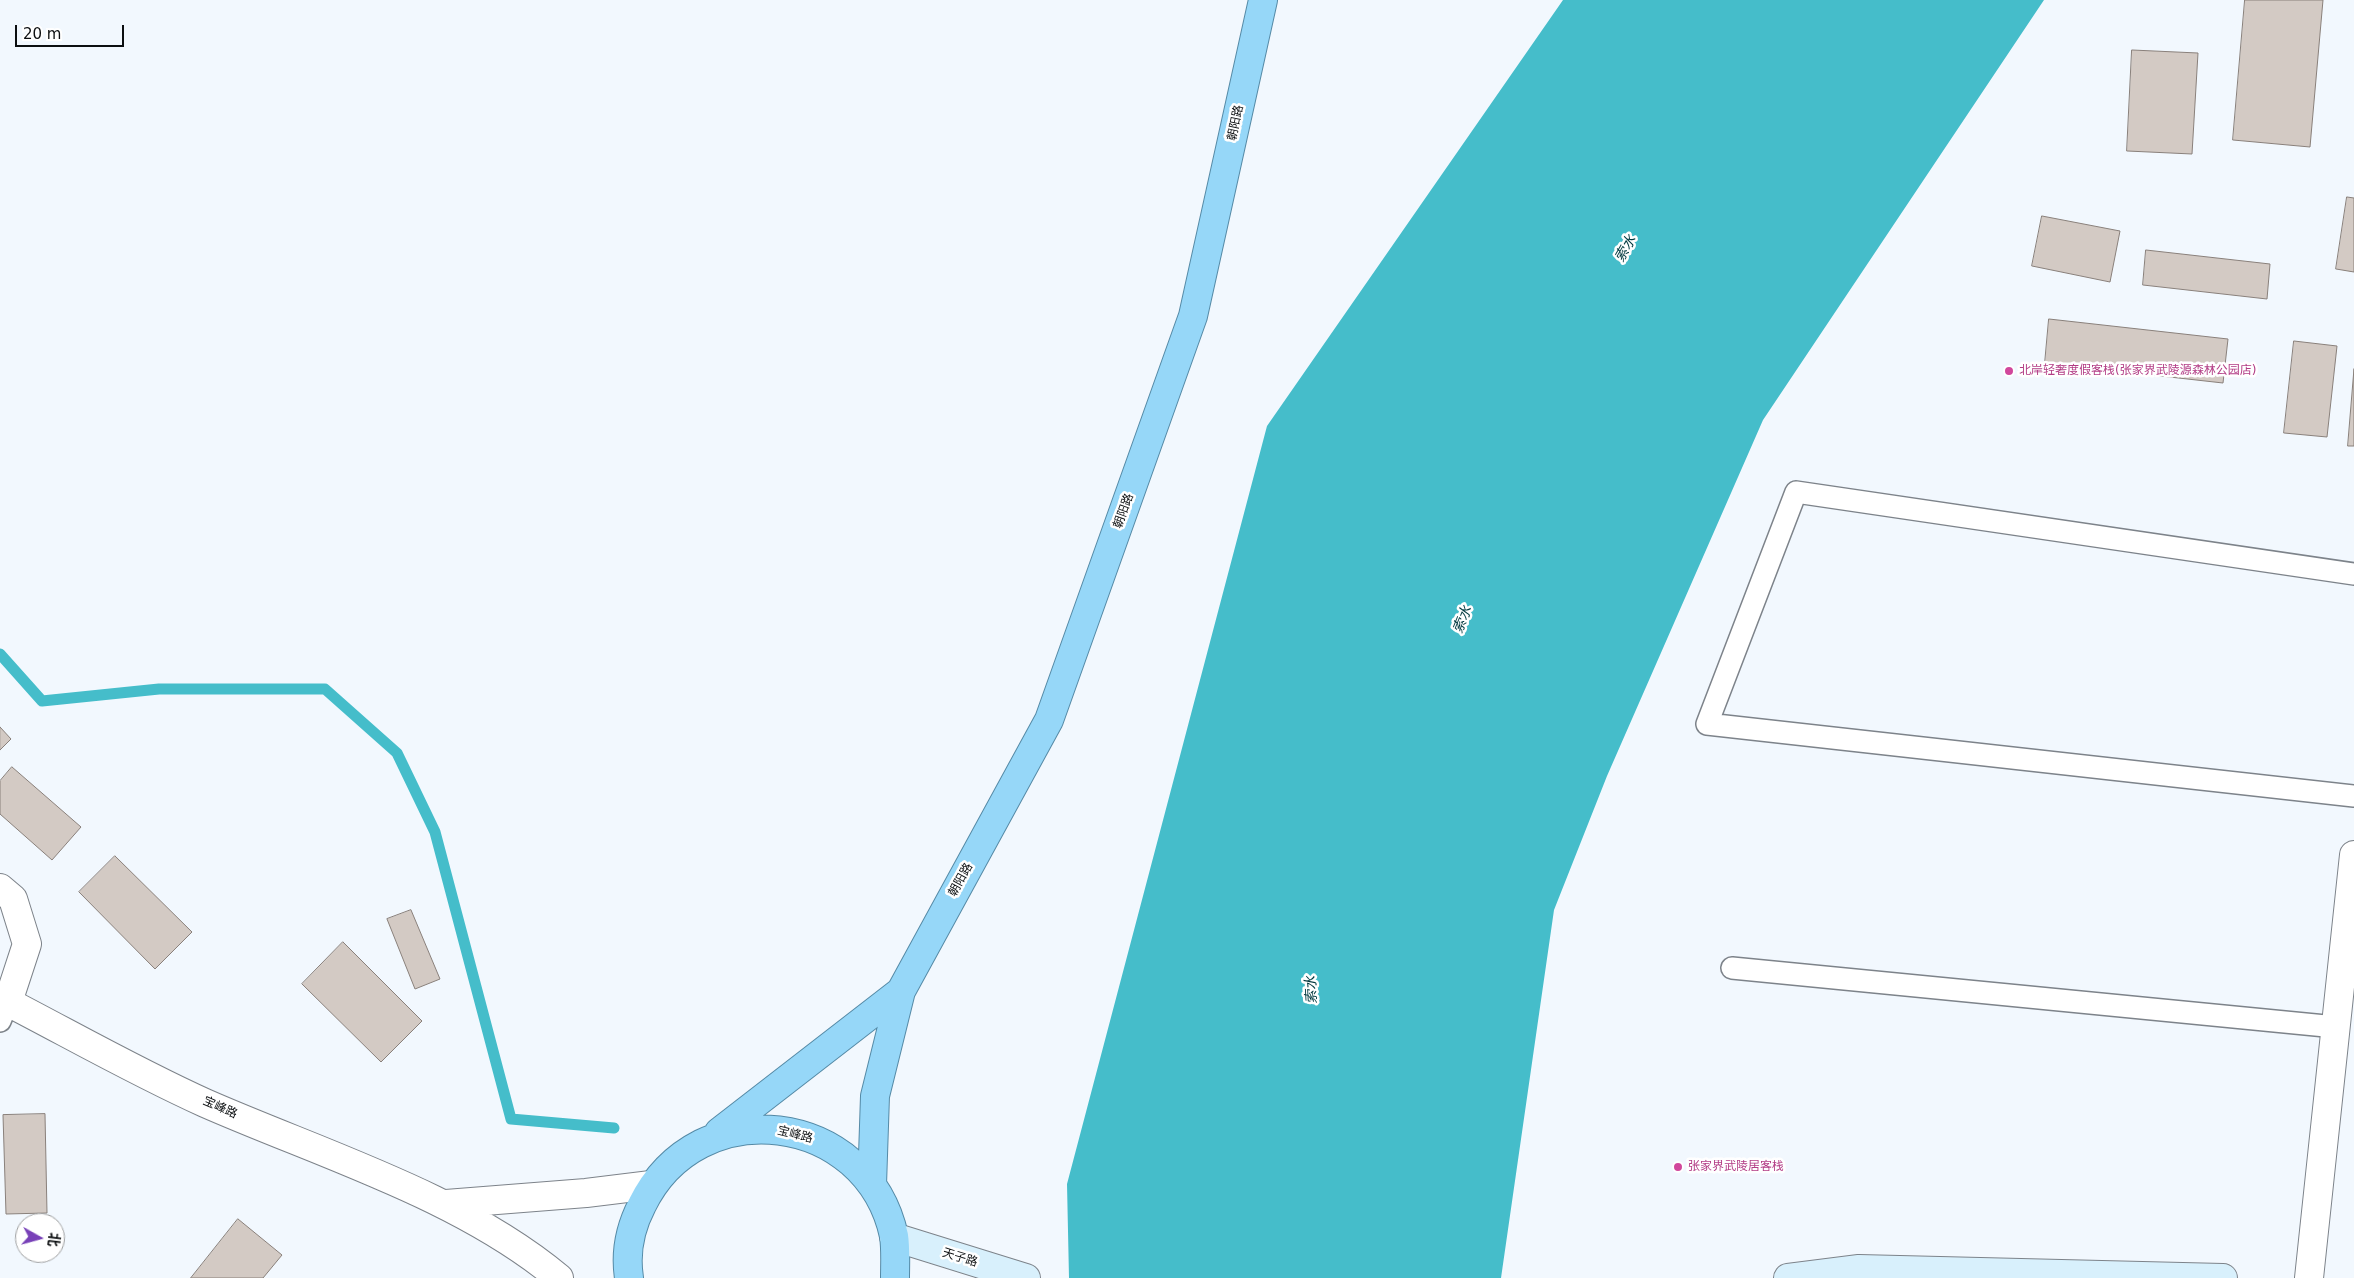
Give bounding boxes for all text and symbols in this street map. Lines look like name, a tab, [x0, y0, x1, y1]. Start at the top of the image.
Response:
scale bar	[18, 15, 126, 47]
text: 20 m	[23, 25, 61, 43]
street label: 朝阳路	[1225, 104, 1247, 142]
water label: 索水	[1612, 233, 1640, 265]
place label: 北岸轻奢度假客栈(张家界武陵源森林公园店)	[2019, 364, 2256, 378]
marker: 北岸轻奢度假客栈(张家界武陵源森林公园店)	[2003, 365, 2015, 377]
street label: 朝阳路	[1111, 492, 1137, 530]
water label: 索水	[1450, 604, 1476, 636]
street label: 朝阳路	[946, 861, 976, 899]
water label: 索水	[1303, 976, 1321, 1004]
street label: 宝峰路	[201, 1094, 239, 1122]
street label: 宝峰路	[776, 1124, 814, 1146]
place label: 张家界武陵居客栈	[1688, 1160, 1784, 1174]
marker: 张家界武陵居客栈	[1672, 1161, 1684, 1173]
north arrow	[15, 1213, 65, 1263]
text: 北	[45, 1232, 63, 1248]
street label: 天子路	[941, 1246, 979, 1270]

